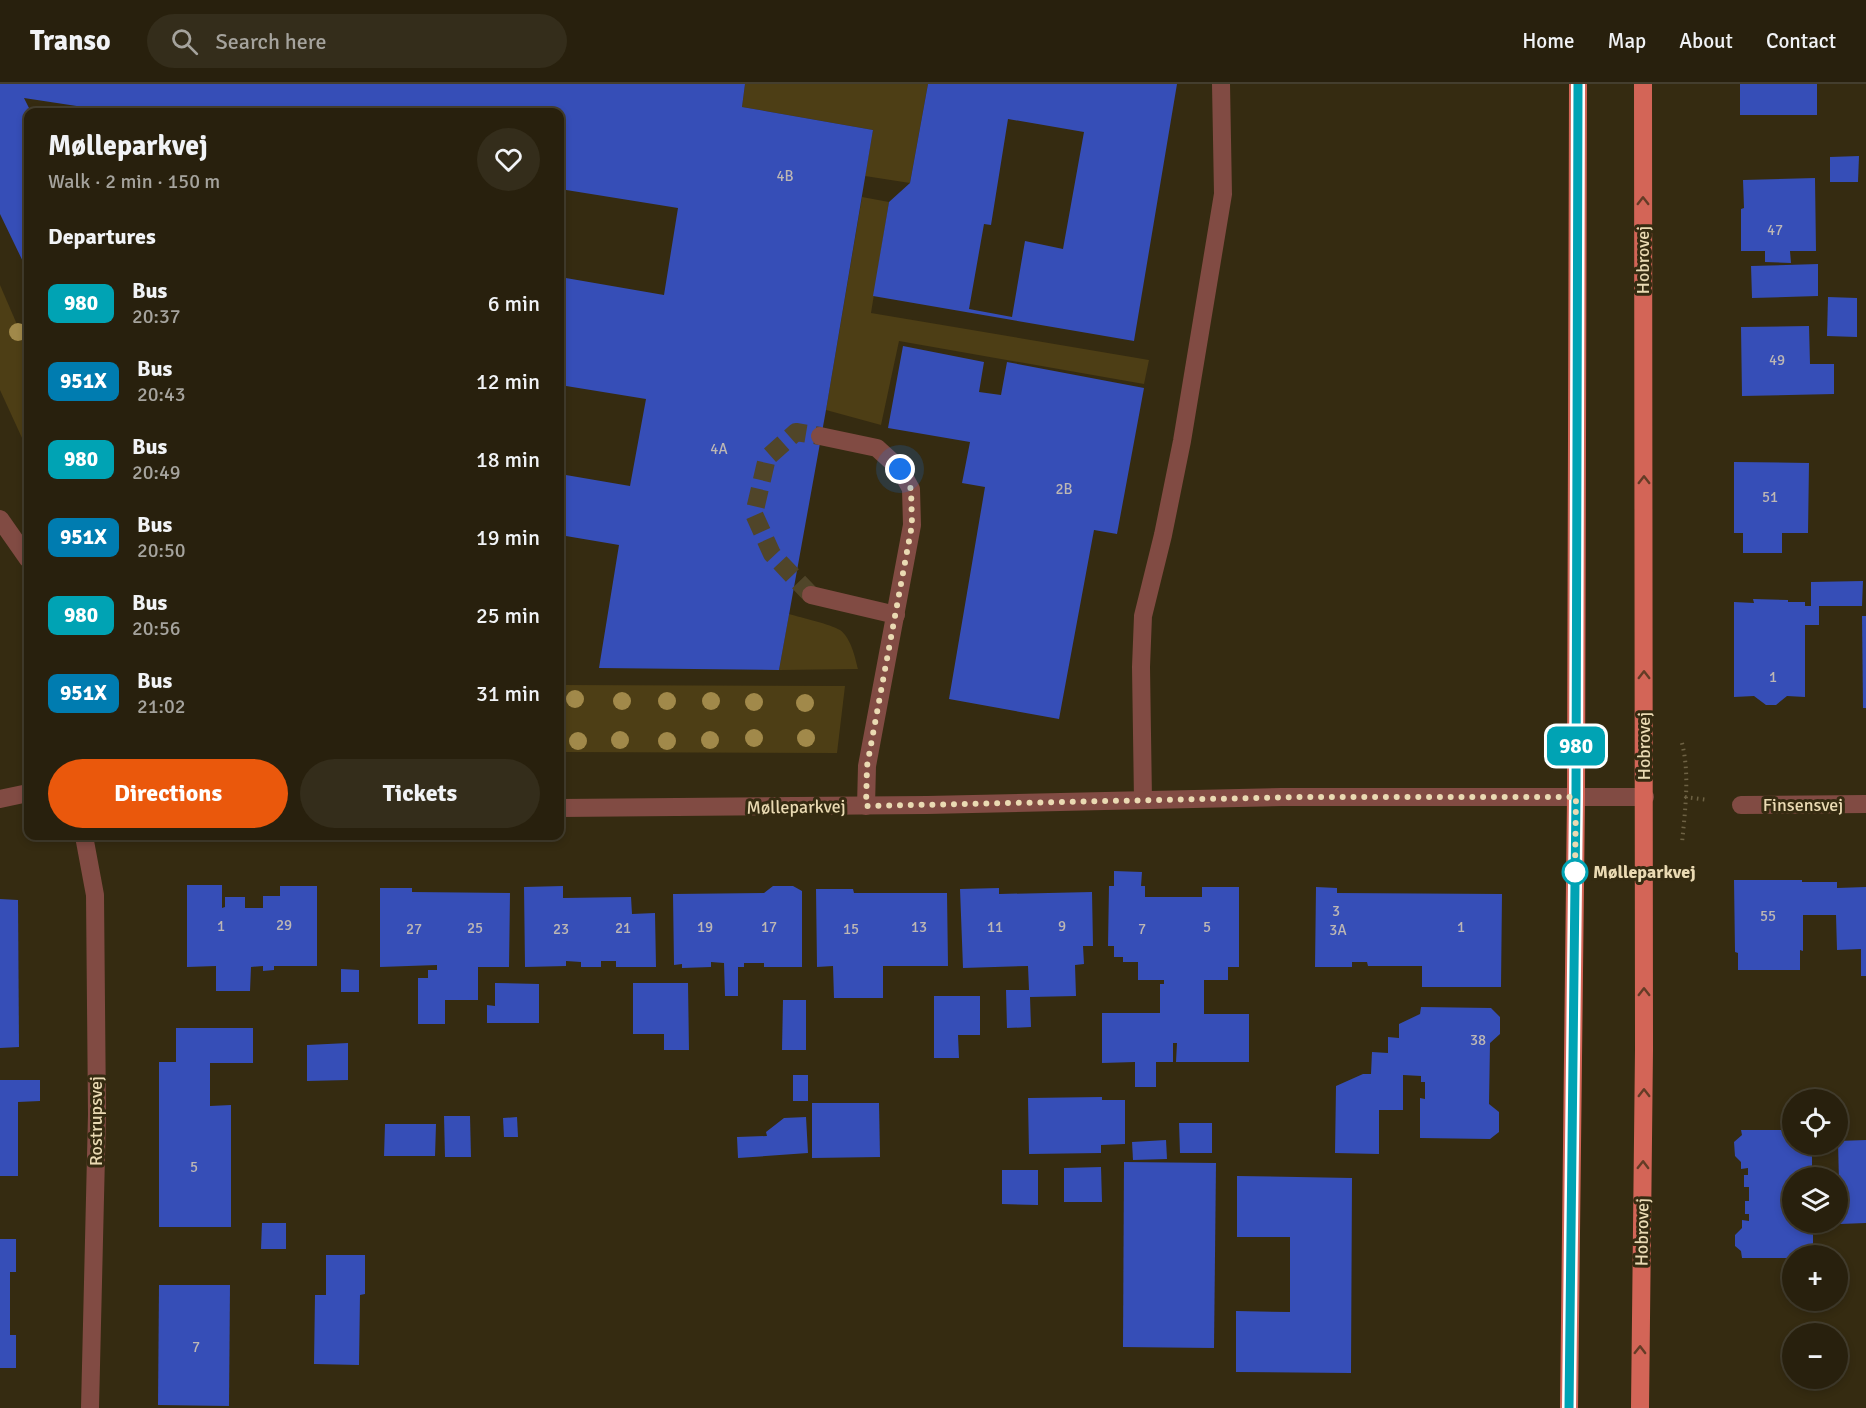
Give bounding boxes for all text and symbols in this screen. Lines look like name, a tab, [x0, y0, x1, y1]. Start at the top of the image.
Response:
search box	[147, 14, 567, 68]
text: Transo	[30, 24, 111, 58]
icon: search	[168, 25, 201, 58]
text: Search here	[216, 28, 326, 55]
text: Home	[1522, 28, 1575, 54]
text: Map	[1608, 28, 1646, 54]
text: About	[1679, 28, 1733, 54]
text: Contact	[1766, 28, 1836, 54]
button: heart	[477, 128, 540, 191]
text: Mølleparkvej	[48, 129, 208, 163]
house number: 4B	[776, 167, 794, 185]
text: Walk · 2 min · 150 m	[48, 169, 220, 194]
one-way arrow	[1637, 197, 1649, 206]
house number: 47	[1767, 221, 1783, 239]
text: Departures	[48, 223, 156, 250]
street label: Hobrovej	[1632, 226, 1654, 294]
text: Bus	[132, 277, 167, 304]
text: 980	[64, 290, 98, 316]
text: 6 min	[488, 290, 540, 317]
text: 20:37	[132, 304, 181, 329]
house number: 49	[1769, 351, 1785, 369]
text: Bus	[137, 355, 172, 382]
text: 951X	[60, 368, 107, 394]
text: 12 min	[476, 368, 540, 395]
text: 20:43	[137, 382, 186, 407]
text: Bus	[132, 433, 167, 460]
house number: 4A	[710, 440, 728, 458]
text: 980	[64, 446, 98, 472]
text: 18 min	[476, 446, 540, 473]
your location	[885, 454, 915, 484]
text: 20:49	[132, 460, 181, 485]
one-way arrow	[1638, 476, 1650, 485]
house number: 2B	[1055, 480, 1073, 498]
house number: 51	[1762, 488, 1778, 506]
text: Bus	[137, 511, 172, 538]
text: 951X	[60, 524, 107, 550]
text: 19 min	[476, 524, 540, 551]
text: 20:50	[137, 538, 186, 563]
text: Bus	[132, 589, 167, 616]
text: 980	[64, 602, 98, 628]
text: 25 min	[476, 602, 540, 629]
text: 20:56	[132, 616, 181, 641]
text: Bus	[137, 667, 172, 694]
house number: 1	[1769, 668, 1777, 686]
one-way arrow	[1638, 671, 1650, 680]
text: 951X	[60, 680, 107, 706]
text: 31 min	[476, 680, 540, 707]
text: 21:02	[137, 694, 186, 719]
street label: Hobrovej	[1633, 712, 1655, 780]
line badge: 980	[1542, 726, 1610, 766]
text: 980	[1559, 733, 1593, 759]
button: Directions	[48, 759, 288, 828]
button: Tickets	[300, 759, 540, 828]
street label: Finsensvej	[1763, 794, 1843, 816]
street label: Mølleparkvej	[746, 795, 846, 819]
marker: Mølleparkvej	[1562, 859, 1588, 885]
place label: Mølleparkvej	[1593, 861, 1696, 883]
house number: 3	[1332, 902, 1340, 920]
house number: 55	[1760, 907, 1776, 925]
house number: 29	[276, 916, 292, 934]
house number: 1	[217, 917, 225, 935]
house number: 9	[1058, 917, 1066, 935]
house number: 19	[697, 918, 713, 936]
house number: 17	[761, 918, 777, 936]
house number: 13	[911, 918, 927, 936]
house number: 11	[987, 918, 1003, 936]
house number: 5	[1203, 918, 1211, 936]
house number: 1	[1457, 918, 1465, 936]
house number: 25	[467, 919, 483, 937]
house number: 21	[615, 919, 631, 937]
house number: 27	[406, 920, 422, 938]
house number: 23	[553, 920, 569, 938]
house number: 15	[843, 920, 859, 938]
house number: 7	[1138, 920, 1146, 938]
house number: 3A	[1329, 921, 1347, 939]
one-way arrow	[1638, 987, 1650, 996]
house number: 38	[1470, 1031, 1486, 1049]
street label: Rostrupsvej	[85, 1076, 107, 1166]
one-way arrow	[1638, 1089, 1650, 1098]
map controls	[1782, 1089, 1848, 1389]
button: locate	[1782, 1089, 1848, 1155]
house number: 5	[190, 1158, 198, 1176]
one-way arrow	[1637, 1161, 1650, 1170]
button: layers	[1782, 1167, 1848, 1233]
street label: Hobrovej	[1630, 1198, 1654, 1266]
button: +	[1782, 1245, 1848, 1311]
button: −	[1782, 1323, 1848, 1389]
house number: 7	[192, 1338, 200, 1356]
one-way arrow	[1634, 1345, 1647, 1354]

